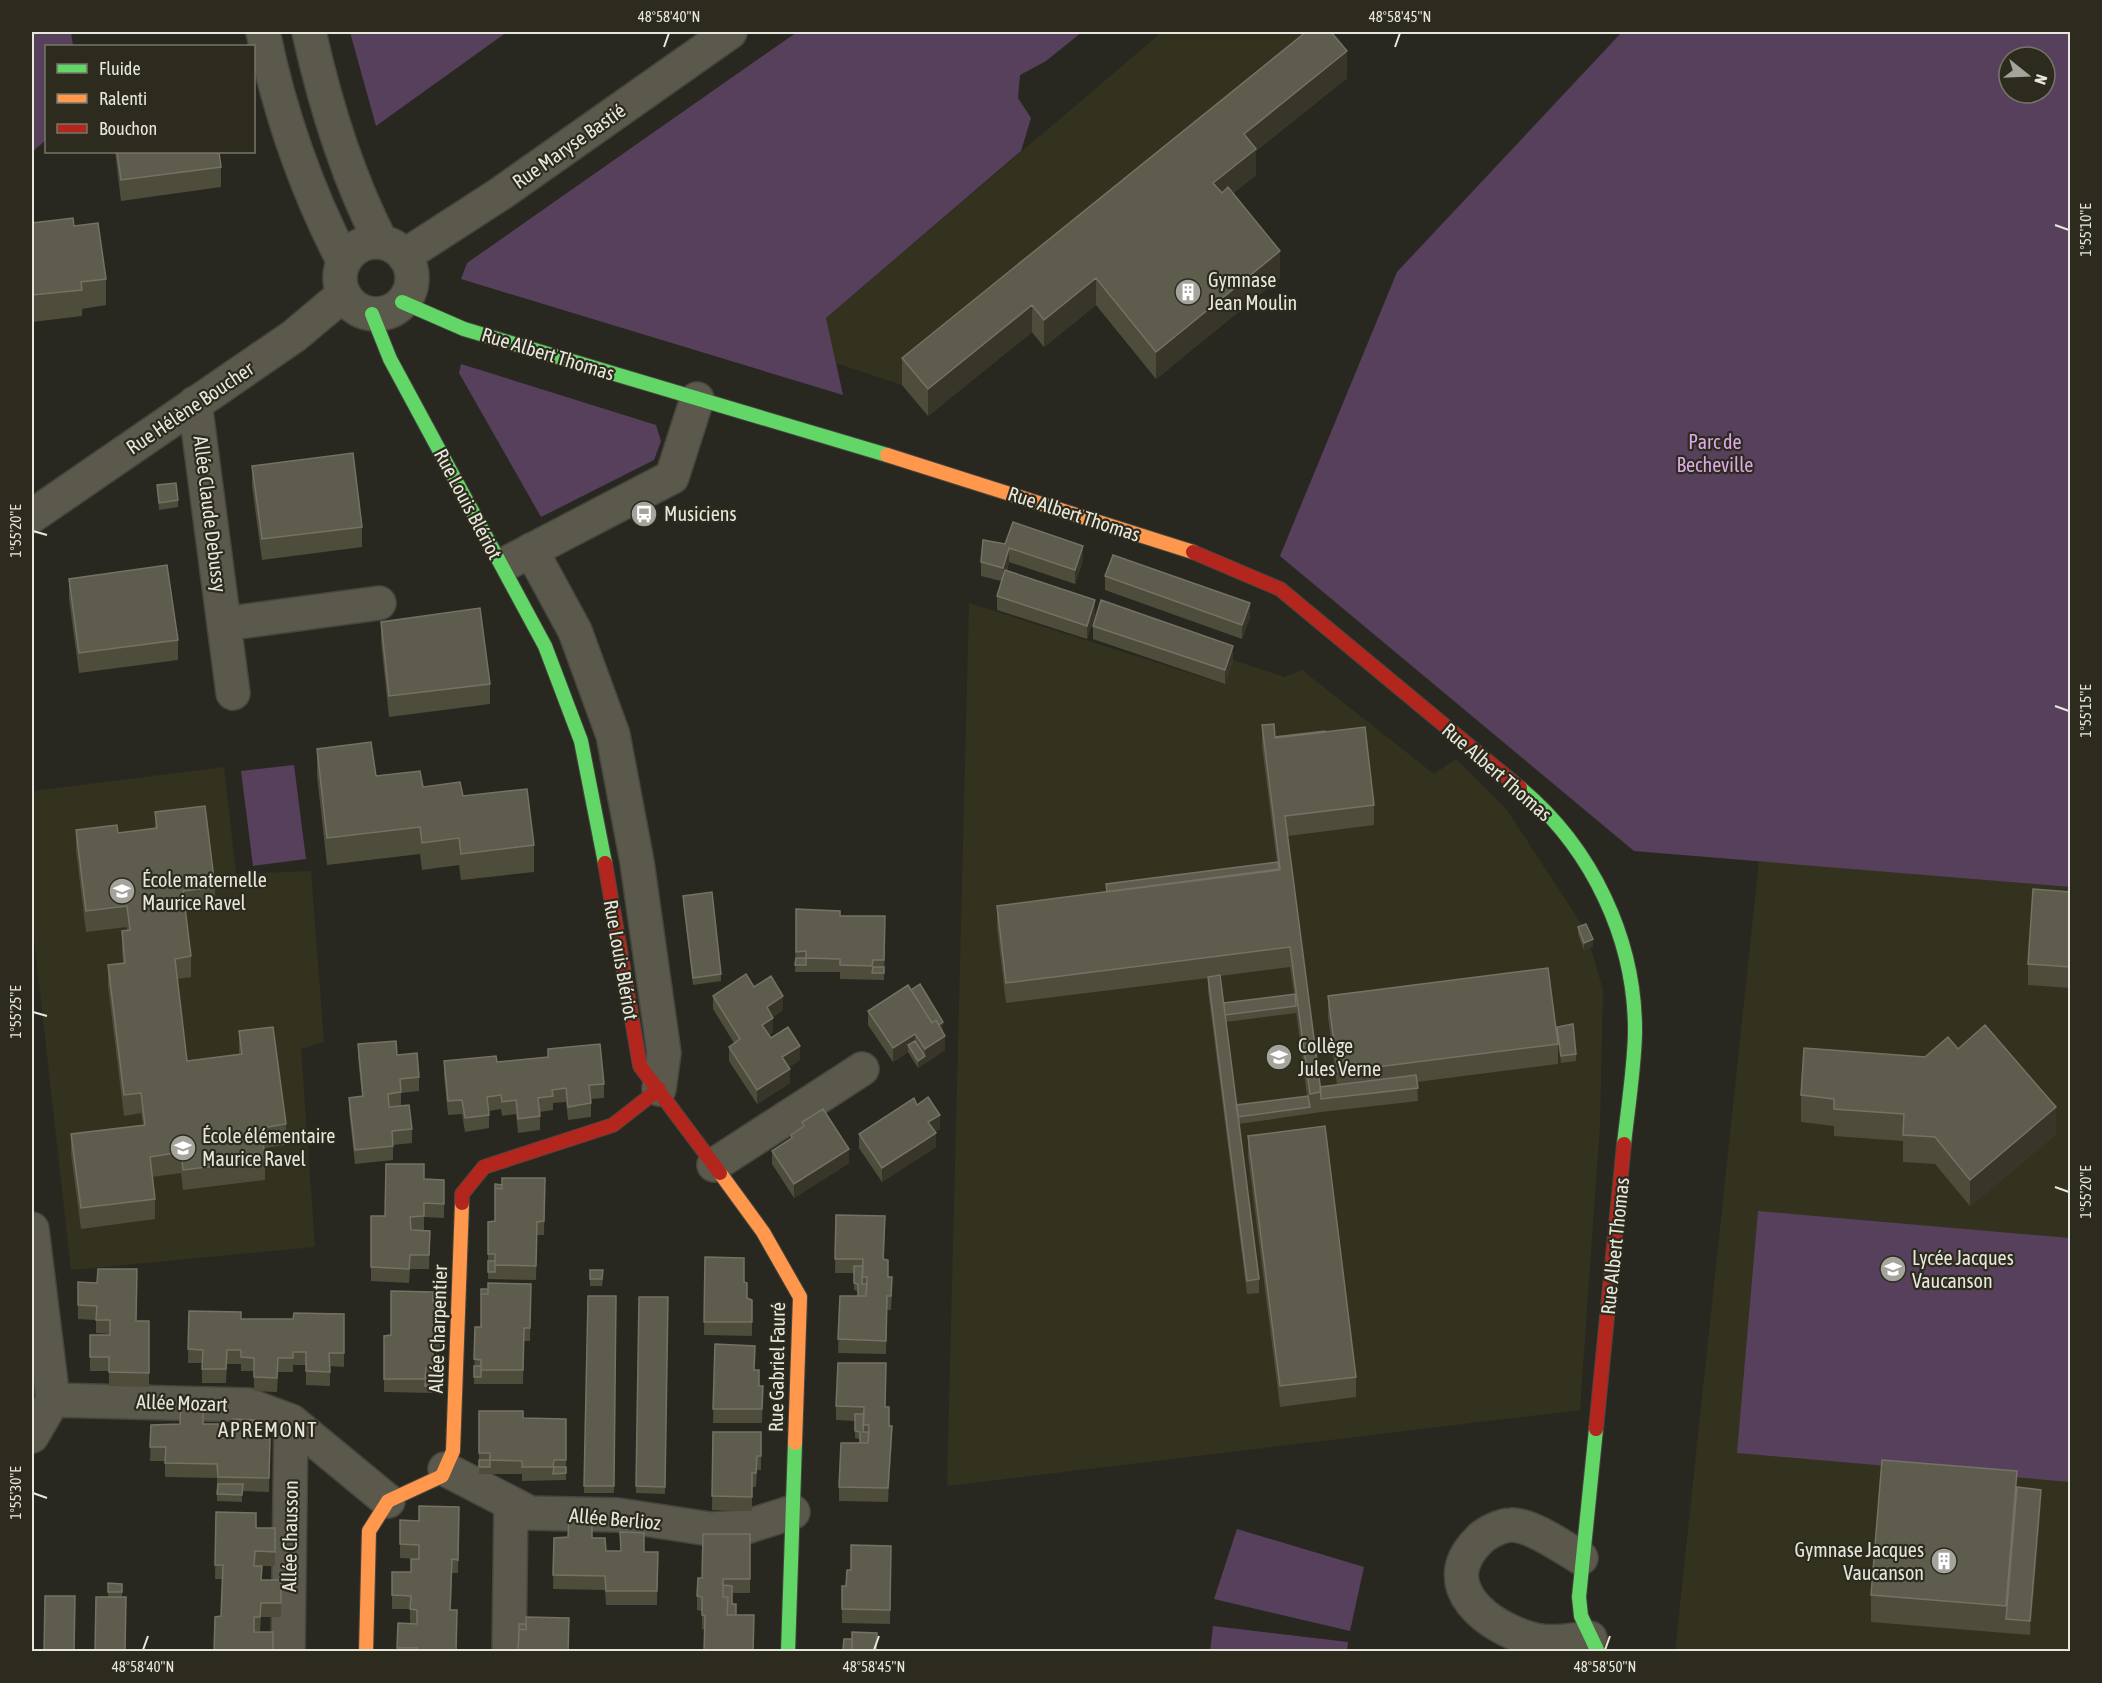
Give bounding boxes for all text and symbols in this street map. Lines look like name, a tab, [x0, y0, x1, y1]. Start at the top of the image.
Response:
text: 48°58'40"N	[638, 8, 700, 25]
text: 48°58'45"N	[1369, 8, 1431, 25]
legend	[45, 45, 255, 153]
north arrow	[1997, 45, 2057, 105]
text: Fluide	[99, 58, 141, 79]
text: N	[2031, 72, 2051, 87]
text: Ralenti	[99, 88, 147, 109]
street label: Rue Maryse Bastié	[508, 98, 630, 193]
text: Bouchon	[99, 118, 157, 139]
text: 1°55'10"E	[2077, 203, 2094, 257]
place label: Gymnase Jean Moulin	[1208, 268, 1297, 314]
building icon: Gymnase Jean Moulin	[1173, 277, 1203, 307]
street label: Rue Albert Thomas	[479, 322, 617, 385]
street label: Rue Hélène Boucher	[122, 356, 259, 459]
park label: Parc de Becheville	[1677, 430, 1753, 476]
street label: Allée Claude Debussy	[189, 434, 231, 593]
street label: Rue Louis Blériot	[430, 445, 507, 563]
street label: Rue Albert Thomas	[1005, 481, 1143, 546]
bus stop icon: Musiciens	[629, 499, 659, 529]
place label: Musiciens	[664, 502, 737, 525]
text: 1°55'20"E	[7, 504, 24, 558]
text: 1°55'15"E	[2077, 684, 2094, 738]
street label: Rue Albert Thomas	[1438, 718, 1557, 825]
place label: École maternelle Maurice Ravel	[142, 868, 267, 914]
school or university icon: École maternelle Maurice Ravel	[107, 876, 137, 906]
street label: Rue Louis Blériot	[600, 898, 643, 1022]
text: 1°55'25"E	[7, 985, 24, 1039]
place label: Collège Jules Verne	[1298, 1034, 1381, 1080]
school or university icon: Collège Jules Verne	[1264, 1042, 1294, 1072]
place label: École élémentaire Maurice Ravel	[202, 1124, 335, 1170]
school or university icon: École élémentaire Maurice Ravel	[168, 1133, 198, 1163]
text: 1°55'20"E	[2077, 1165, 2094, 1219]
street label: Rue Albert Thomas	[1596, 1176, 1633, 1316]
place label: Lycée Jacques Vaucanson	[1912, 1246, 2014, 1292]
school or university icon: Lycée Jacques Vaucanson	[1878, 1254, 1908, 1284]
street label: Allée Charpentier	[424, 1263, 451, 1394]
street label: Rue Gabriel Fauré	[764, 1302, 789, 1432]
street label: Allée Mozart	[136, 1389, 228, 1416]
district label: APREMONT	[218, 1417, 318, 1441]
text: 1°55'30"E	[7, 1466, 24, 1520]
street label: Allée Chausson	[277, 1480, 302, 1592]
street label: Allée Berlioz	[568, 1503, 662, 1534]
place label: Gymnase Jacques Vaucanson	[1795, 1538, 1924, 1584]
building icon: Gymnase Jacques Vaucanson	[1929, 1546, 1959, 1576]
text: 48°58'40"N	[112, 1658, 174, 1675]
text: 48°58'45"N	[843, 1658, 905, 1675]
text: 48°58'50"N	[1574, 1658, 1636, 1675]

